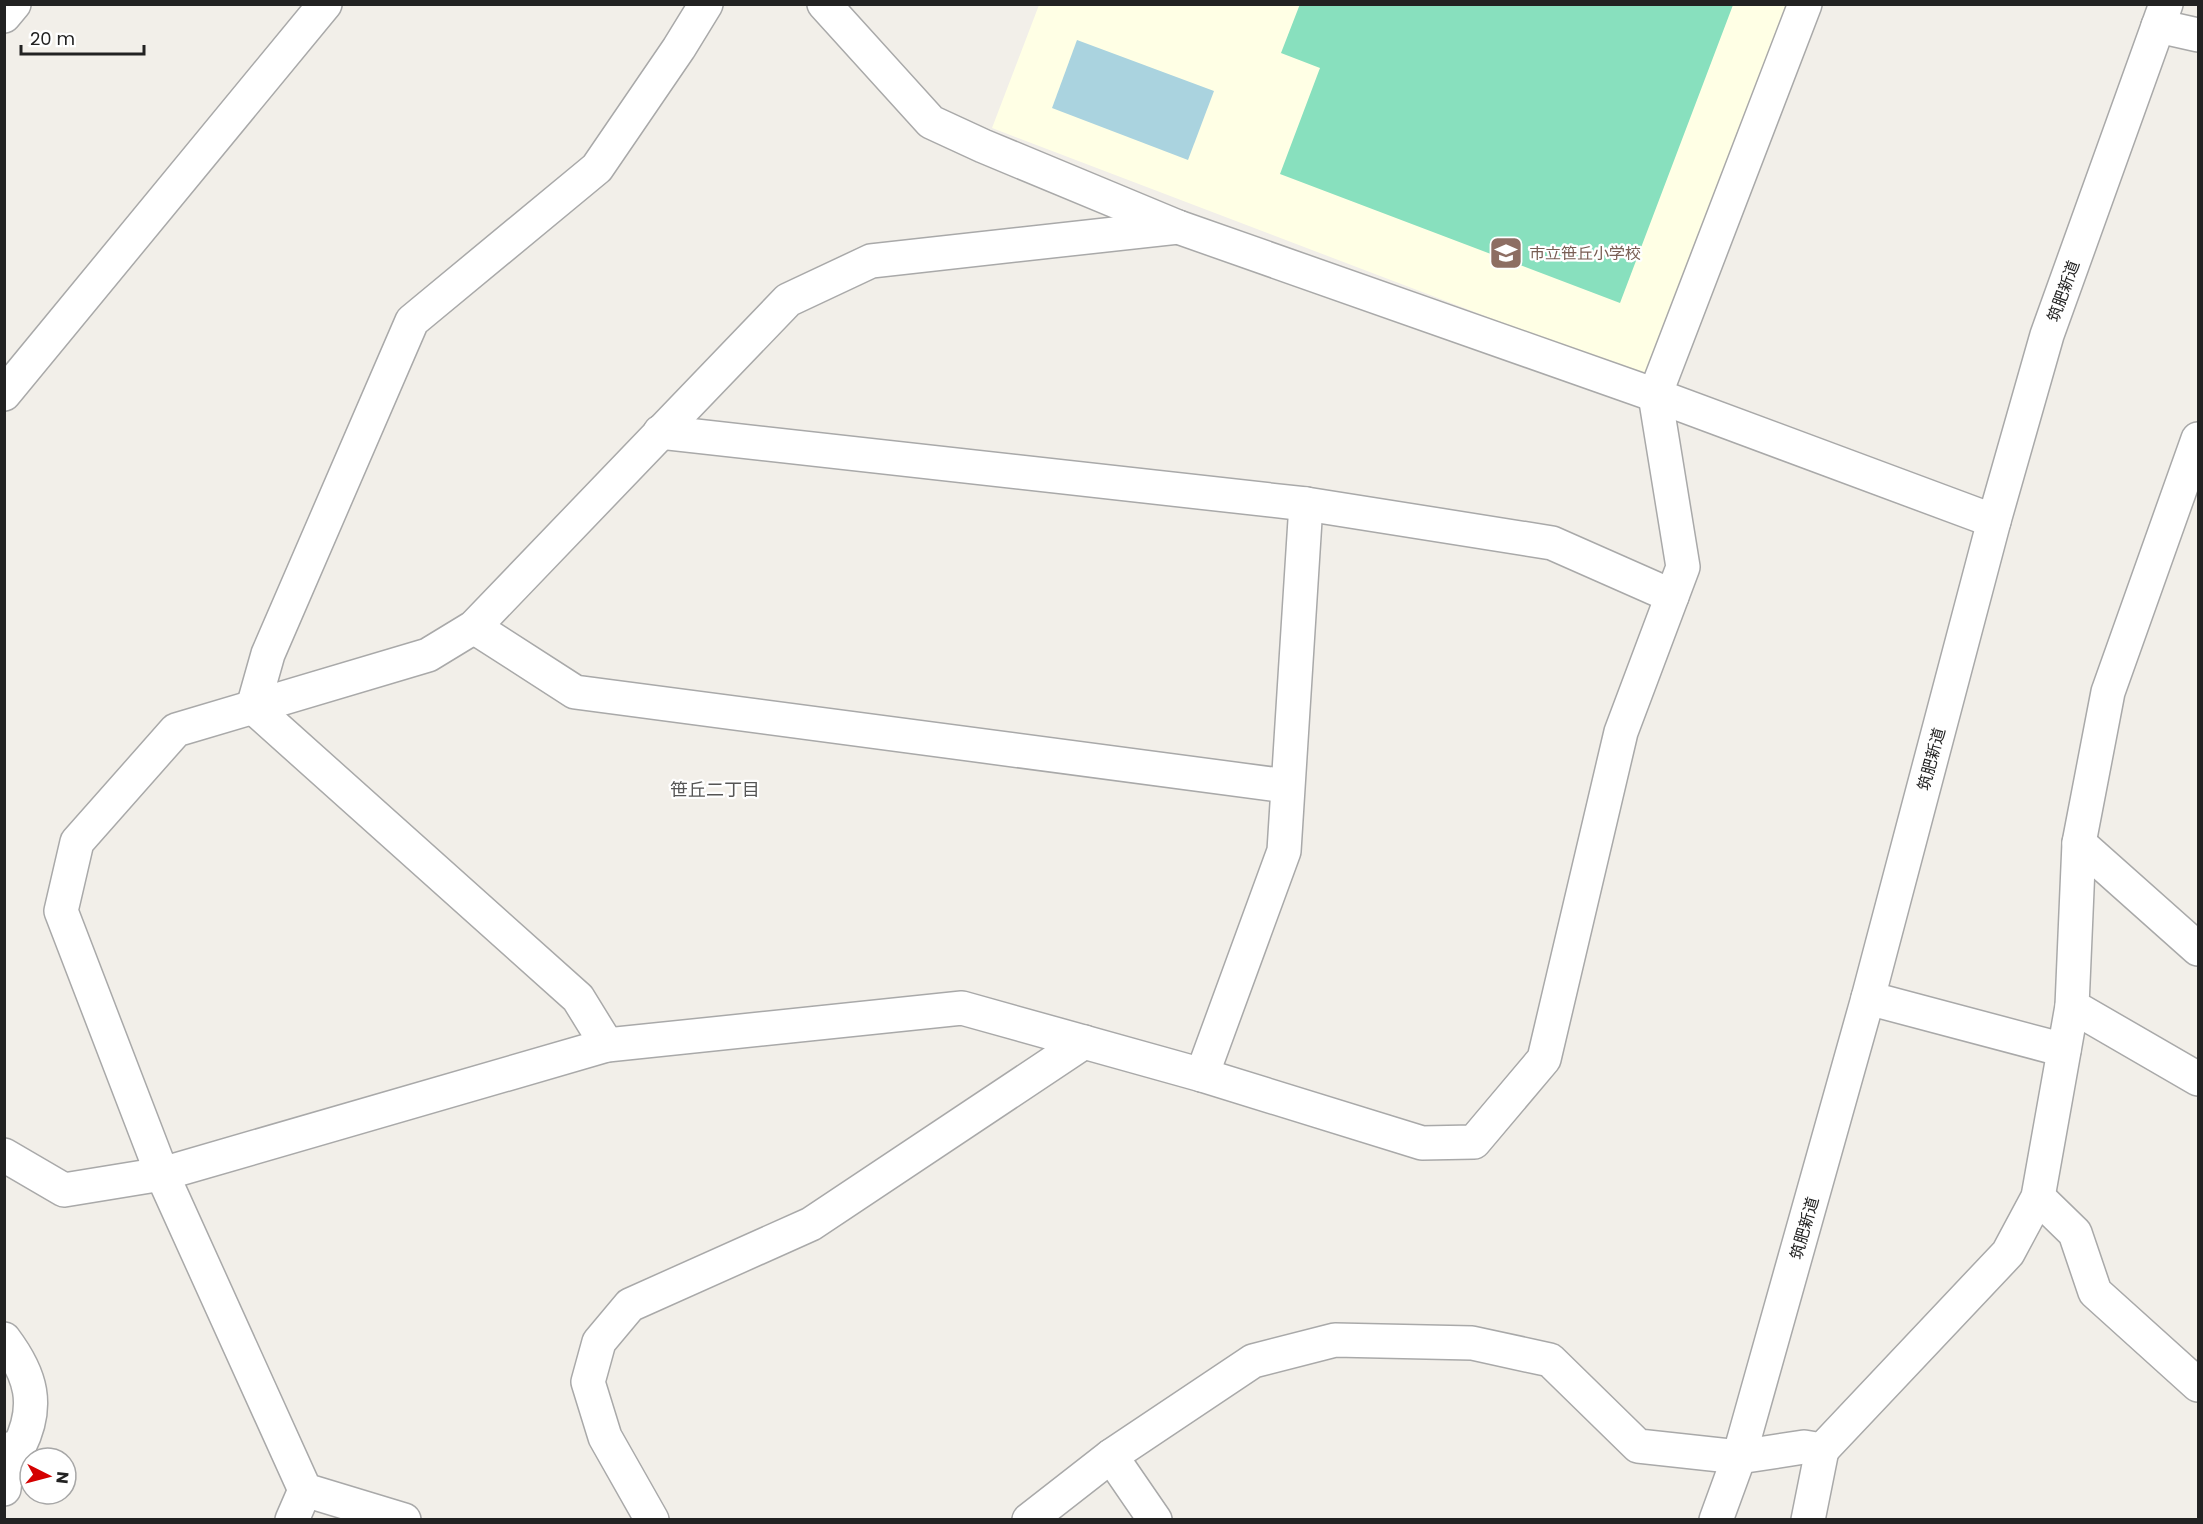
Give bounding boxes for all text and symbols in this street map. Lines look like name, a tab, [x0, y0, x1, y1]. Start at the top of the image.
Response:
scale bar	[21, 18, 144, 56]
text: 20 m	[30, 26, 75, 51]
school or university icon: 市立笹丘小学校	[1488, 235, 1524, 271]
place label: 市立笹丘小学校	[1529, 242, 1641, 265]
street label: 筑肥新道	[2042, 257, 2085, 325]
street label: 筑肥新道	[1912, 725, 1951, 793]
district label: 笹丘二丁目	[670, 777, 760, 802]
street label: 筑肥新道	[1785, 1194, 1824, 1262]
north arrow	[18, 1446, 78, 1506]
text: N	[50, 1470, 74, 1485]

